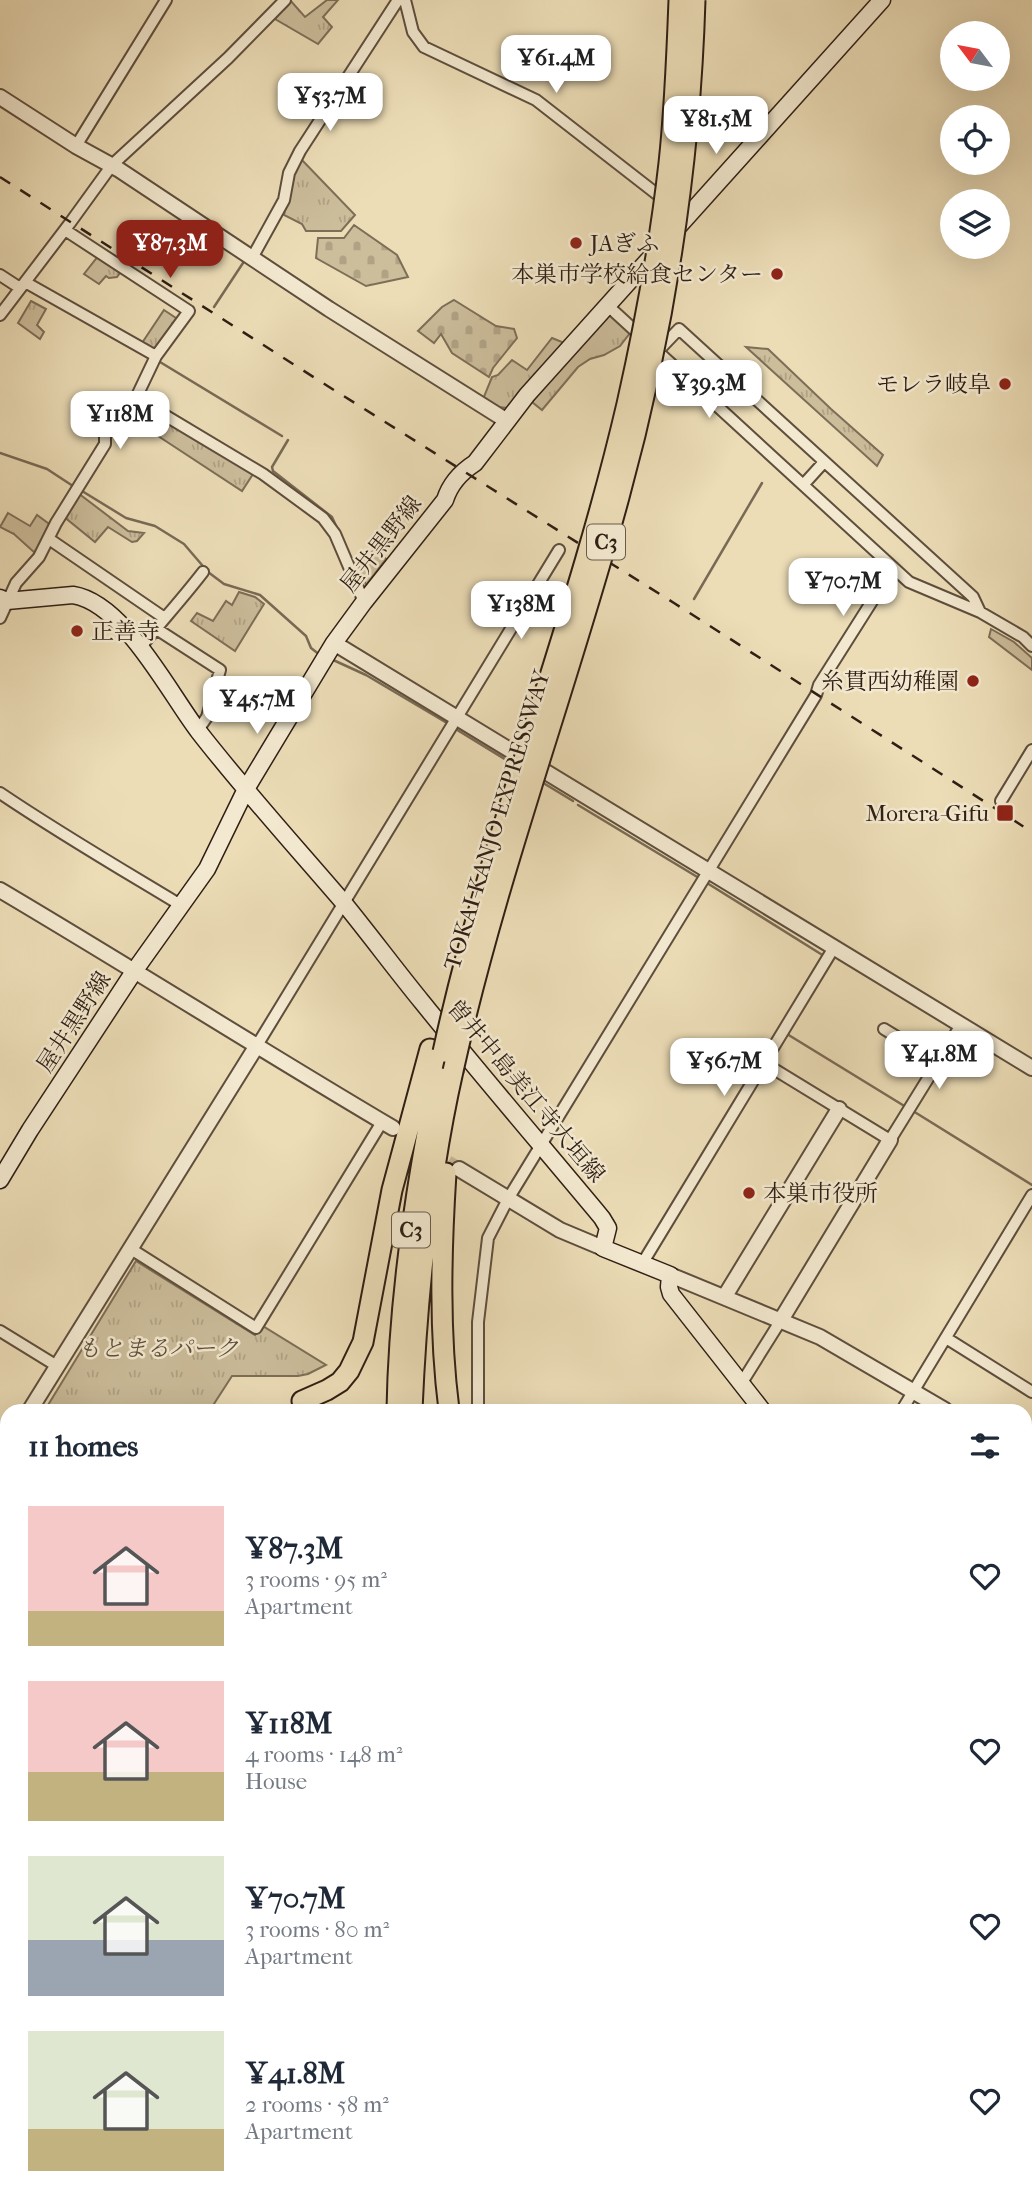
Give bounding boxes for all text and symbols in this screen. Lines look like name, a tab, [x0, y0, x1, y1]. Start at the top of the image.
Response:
north arrow	[940, 21, 1010, 91]
map controls	[940, 21, 1010, 259]
pin: ¥61.4M	[499, 36, 613, 95]
text: ¥61.4M	[517, 44, 595, 71]
pin: ¥53.7M	[273, 74, 387, 133]
text: ¥53.7M	[294, 82, 366, 109]
pin: ¥81.5M	[659, 96, 773, 156]
text: ¥81.5M	[680, 105, 752, 132]
button: locate	[940, 105, 1010, 175]
button: layers	[940, 189, 1010, 259]
pin: ¥87.3M	[113, 220, 227, 280]
text: ¥87.3M	[132, 229, 208, 256]
place label: JAぎふ	[588, 230, 659, 257]
marker: JAぎふ	[568, 235, 584, 251]
place label: 本巣市学校給食センター	[511, 261, 763, 288]
marker: 本巣市学校給食センター	[769, 266, 785, 282]
pin: ¥39.3M	[652, 360, 766, 420]
text: ¥39.3M	[672, 369, 746, 396]
place label: モレラ岐阜	[876, 371, 991, 398]
marker: モレラ岐阜	[997, 376, 1013, 392]
pin: ¥118M	[71, 392, 169, 451]
text: ¥118M	[87, 400, 153, 427]
street label: 屋井黒野線	[335, 490, 427, 598]
road number: C3	[587, 524, 625, 560]
pin: ¥70.7M	[786, 558, 900, 618]
text: ¥70.7M	[805, 567, 881, 594]
pin: ¥138M	[472, 582, 570, 641]
text: ¥138M	[487, 590, 555, 617]
place label: 正善寺	[91, 618, 160, 645]
marker: 正善寺	[69, 623, 85, 639]
street label: TOKAI-KANJO EXPRESSWAY	[438, 666, 556, 973]
place label: 糸貫西幼稚園	[821, 668, 959, 695]
marker: 糸貫西幼稚園	[965, 673, 981, 689]
pin: ¥45.7M	[200, 676, 314, 736]
text: ¥45.7M	[219, 685, 295, 712]
place label: Morera-Gifu	[865, 800, 989, 827]
marker: Morera-Gifu	[995, 803, 1015, 823]
street label: 屋井黒野線	[31, 966, 117, 1078]
street label: 曽井中島美江寺大垣線	[442, 994, 610, 1188]
pin: ¥41.8M	[882, 1032, 996, 1091]
pin: ¥56.7M	[667, 1038, 781, 1098]
text: ¥41.8M	[901, 1040, 977, 1067]
text: ¥56.7M	[686, 1047, 762, 1074]
place label: 本巣市役所	[763, 1180, 878, 1207]
marker: 本巣市役所	[741, 1185, 757, 1201]
road number: C3	[392, 1212, 430, 1248]
park label: もとまるパーク	[78, 1335, 239, 1362]
icon: filters	[966, 1427, 1004, 1465]
text: 11 homes	[28, 1429, 138, 1464]
text: ¥87.3M	[245, 1531, 343, 1566]
icon: home	[84, 1534, 168, 1618]
icon: heart	[966, 1557, 1004, 1595]
text: 3 rooms · 95 m²	[245, 1566, 387, 1593]
text: Apartment	[245, 1593, 353, 1620]
text: ¥118M	[245, 1706, 332, 1741]
icon: home	[84, 1709, 168, 1793]
icon: heart	[966, 1732, 1004, 1770]
text: 4 rooms · 148 m²	[245, 1741, 402, 1768]
text: House	[245, 1768, 307, 1795]
text: ¥70.7M	[245, 1881, 345, 1916]
icon: home	[84, 1884, 168, 1968]
icon: heart	[966, 1907, 1004, 1945]
text: 3 rooms · 80 m²	[245, 1916, 389, 1943]
text: Apartment	[245, 1943, 353, 1970]
text: ¥41.8M	[245, 2056, 345, 2091]
icon: home	[84, 2059, 168, 2143]
icon: heart	[966, 2082, 1004, 2120]
text: 2 rooms · 58 m²	[245, 2091, 389, 2118]
text: Apartment	[245, 2118, 353, 2145]

